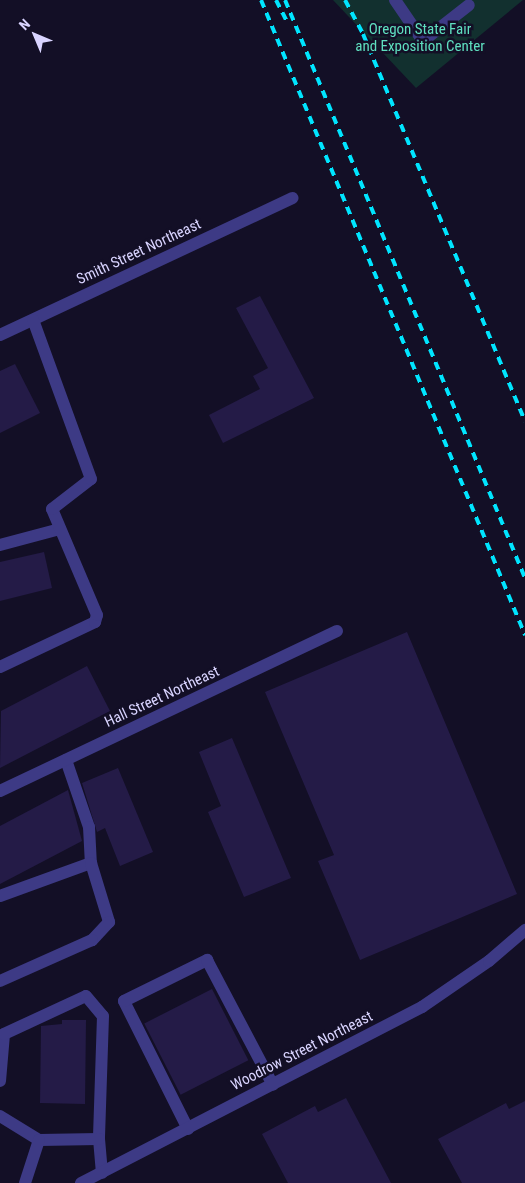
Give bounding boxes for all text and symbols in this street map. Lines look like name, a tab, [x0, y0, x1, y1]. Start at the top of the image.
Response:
north arrow	[10, 10, 60, 60]
text: N	[16, 16, 33, 33]
park label: Oregon State Fair and Exposition Center	[355, 20, 485, 55]
street label: Smith Street Northeast	[74, 215, 204, 289]
street label: Hall Street Northeast	[102, 663, 222, 731]
street label: Woodrow Street Northeast	[228, 1007, 376, 1095]

